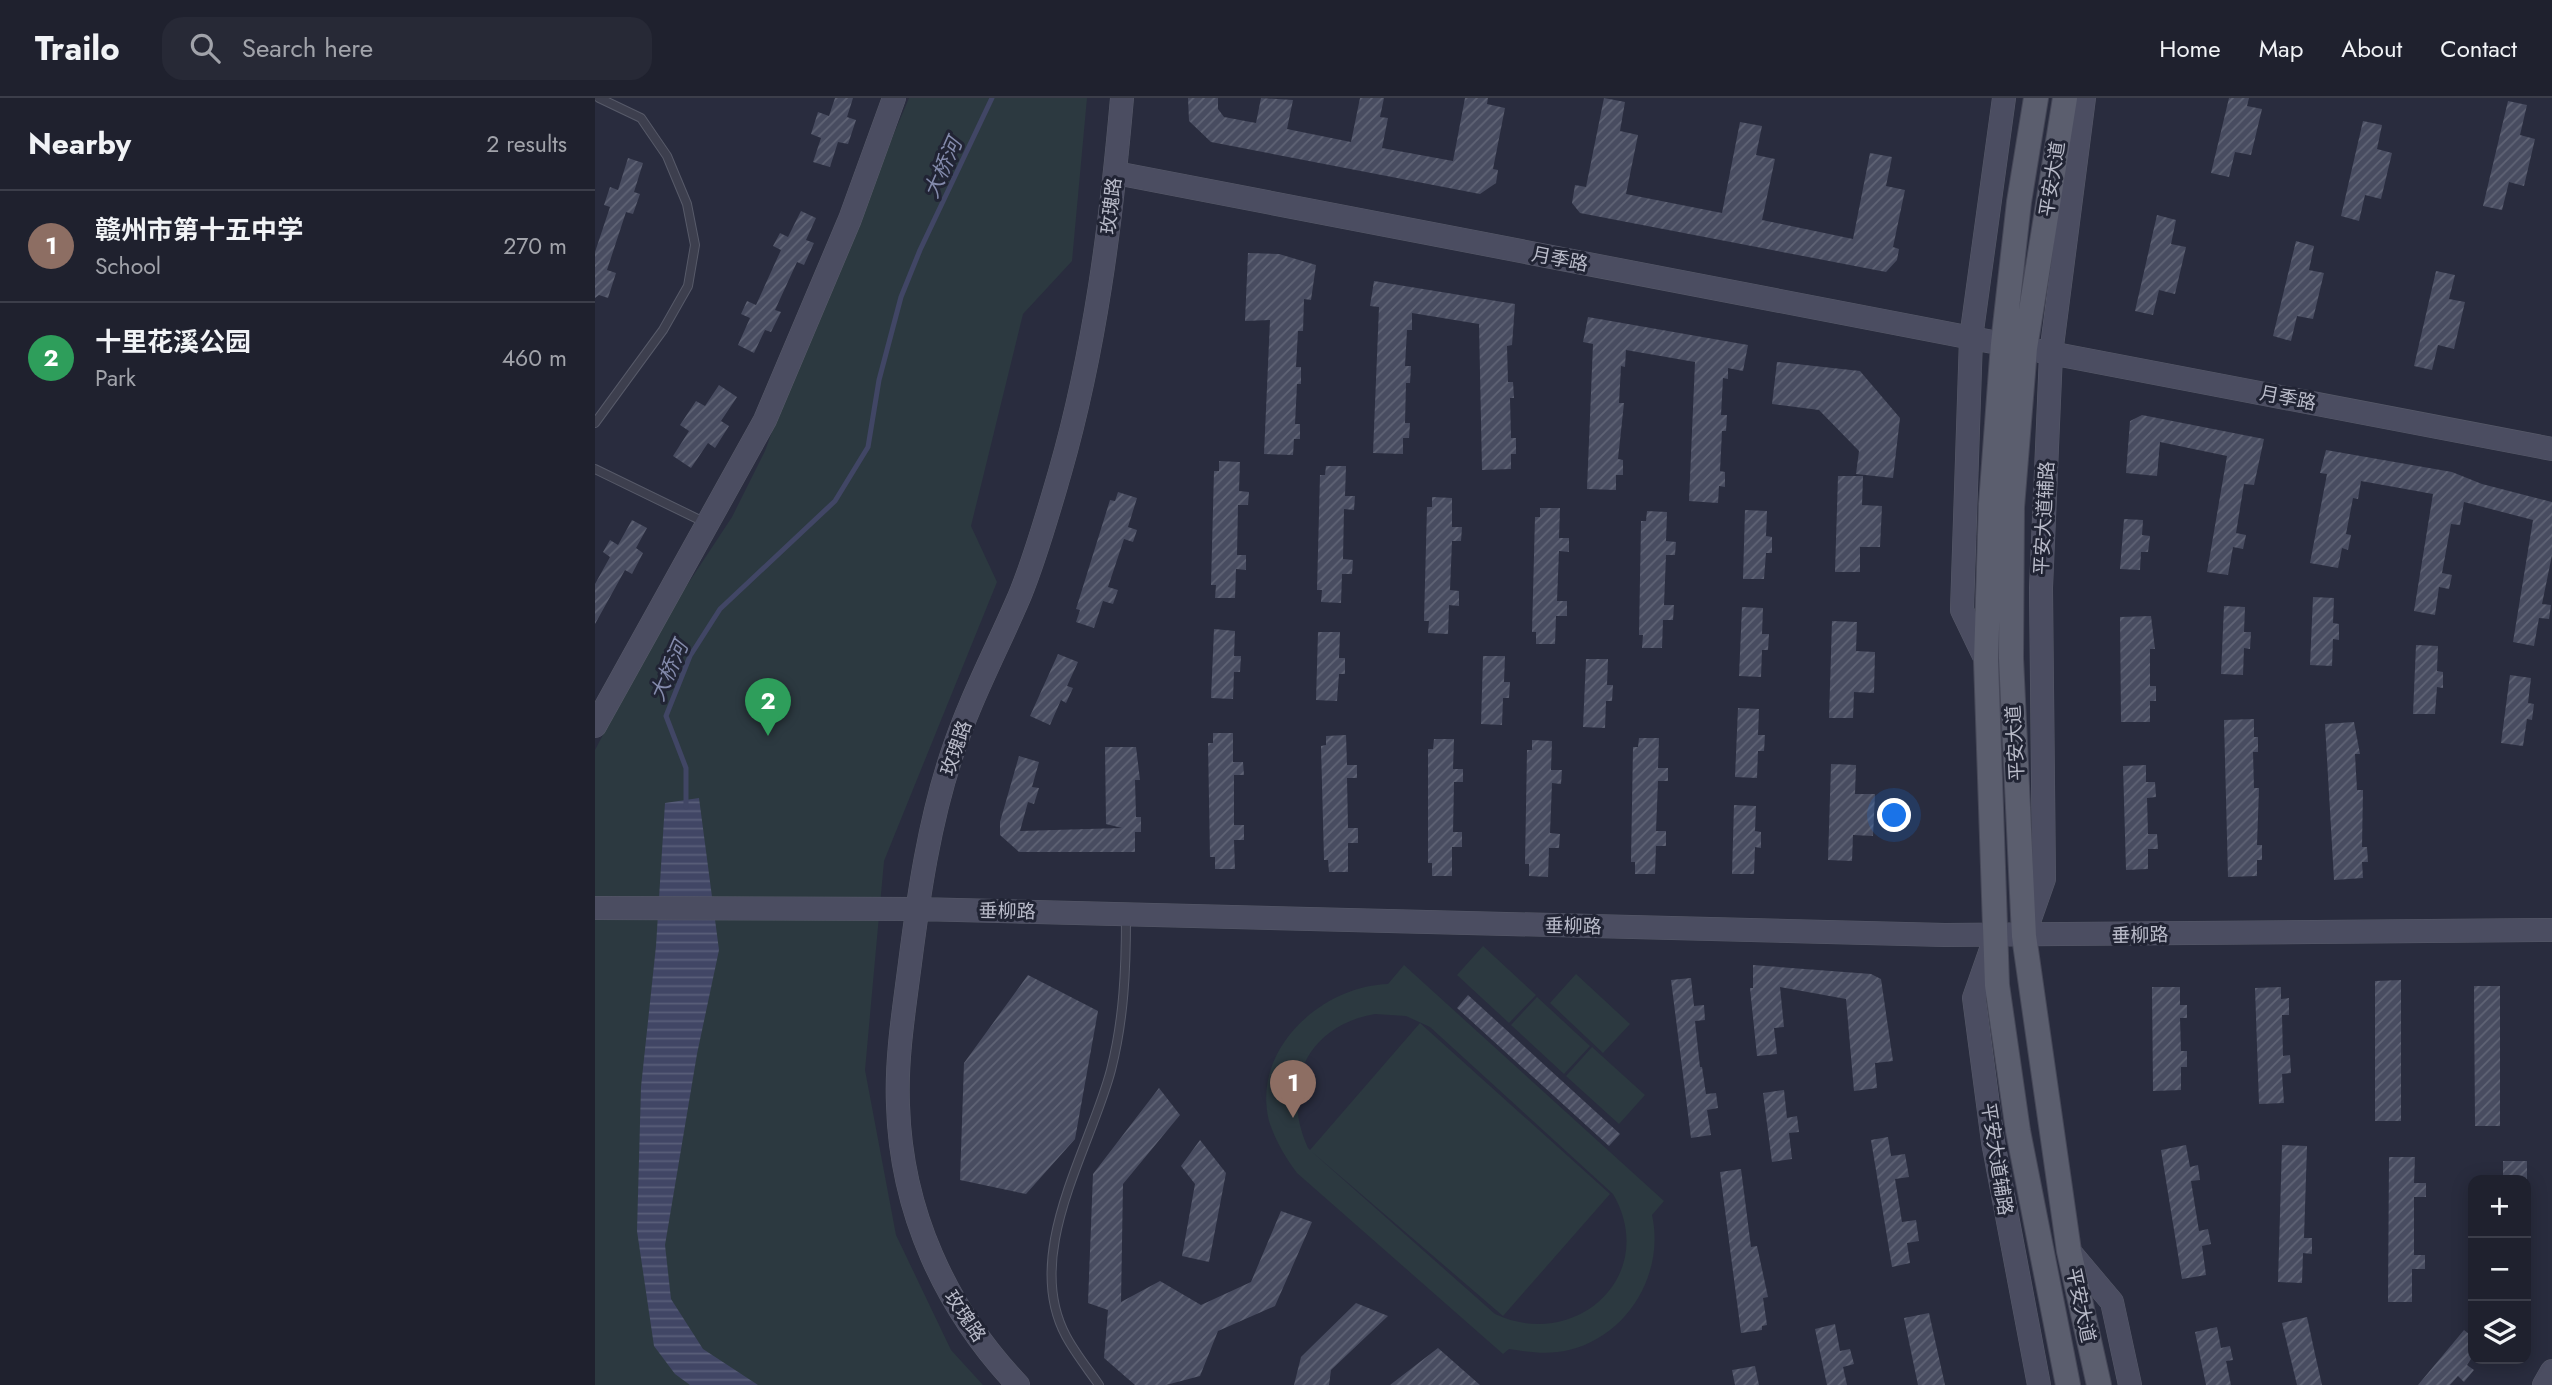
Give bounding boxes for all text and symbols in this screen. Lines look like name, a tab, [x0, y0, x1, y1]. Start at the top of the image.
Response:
search box	[162, 17, 652, 80]
text: Trailo	[35, 25, 120, 72]
icon: search	[186, 29, 224, 67]
text: Search here	[242, 29, 373, 67]
text: Home	[2159, 31, 2221, 66]
text: Map	[2259, 31, 2303, 66]
text: About	[2341, 31, 2402, 66]
text: Contact	[2440, 31, 2517, 66]
text: Nearby	[28, 122, 131, 165]
text: 2 results	[486, 127, 567, 161]
water label: 大桥河	[916, 129, 971, 203]
street label: 平安大道	[2033, 139, 2071, 219]
street label: 玫瑰路	[1094, 176, 1128, 236]
text: 赣州市第十五中学	[95, 211, 303, 249]
text: 1	[45, 229, 57, 263]
text: 270 m	[503, 229, 567, 263]
street label: 月季路	[1529, 240, 1591, 278]
text: School	[95, 249, 161, 283]
text: 十里花溪公园	[95, 323, 251, 361]
text: 2	[43, 341, 59, 375]
text: 460 m	[502, 341, 567, 375]
text: Park	[95, 361, 136, 395]
street label: 月季路	[2257, 379, 2319, 417]
street label: 平安大道辅路	[2028, 460, 2060, 576]
water label: 大桥河	[642, 632, 697, 706]
pin: 2	[745, 678, 791, 736]
street label: 平安大道	[2000, 704, 2030, 782]
street label: 玫瑰路	[934, 717, 978, 779]
your location	[1877, 798, 1911, 832]
street label: 垂柳路	[978, 897, 1036, 925]
street label: 垂柳路	[1544, 912, 1602, 940]
street label: 垂柳路	[2111, 921, 2169, 949]
pin: 1	[1270, 1060, 1316, 1118]
street label: 平安大道辅路	[1975, 1101, 2019, 1217]
map controls	[2468, 1175, 2531, 1364]
button: +	[2468, 1175, 2531, 1238]
button: −	[2468, 1238, 2531, 1301]
street label: 平安大道	[2060, 1265, 2102, 1345]
street label: 玫瑰路	[938, 1285, 992, 1347]
button: layers	[2468, 1301, 2531, 1364]

